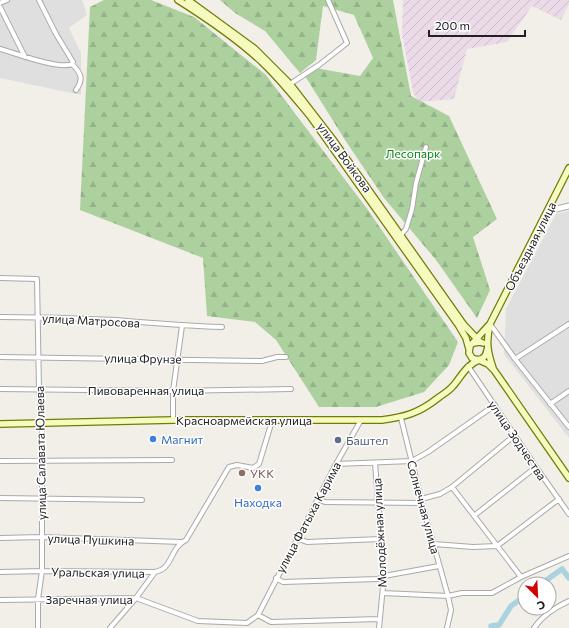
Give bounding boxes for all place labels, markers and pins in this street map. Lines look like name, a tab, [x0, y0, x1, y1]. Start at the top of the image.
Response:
place label: Магнит	[161, 432, 204, 446]
place label: Баштел	[346, 433, 389, 447]
marker: Магнит	[148, 434, 158, 444]
marker: Баштел	[333, 435, 343, 445]
place label: УКК	[250, 466, 274, 480]
marker: УКК	[237, 468, 247, 478]
marker: Находка	[253, 483, 263, 493]
place label: Находка	[234, 495, 282, 509]

